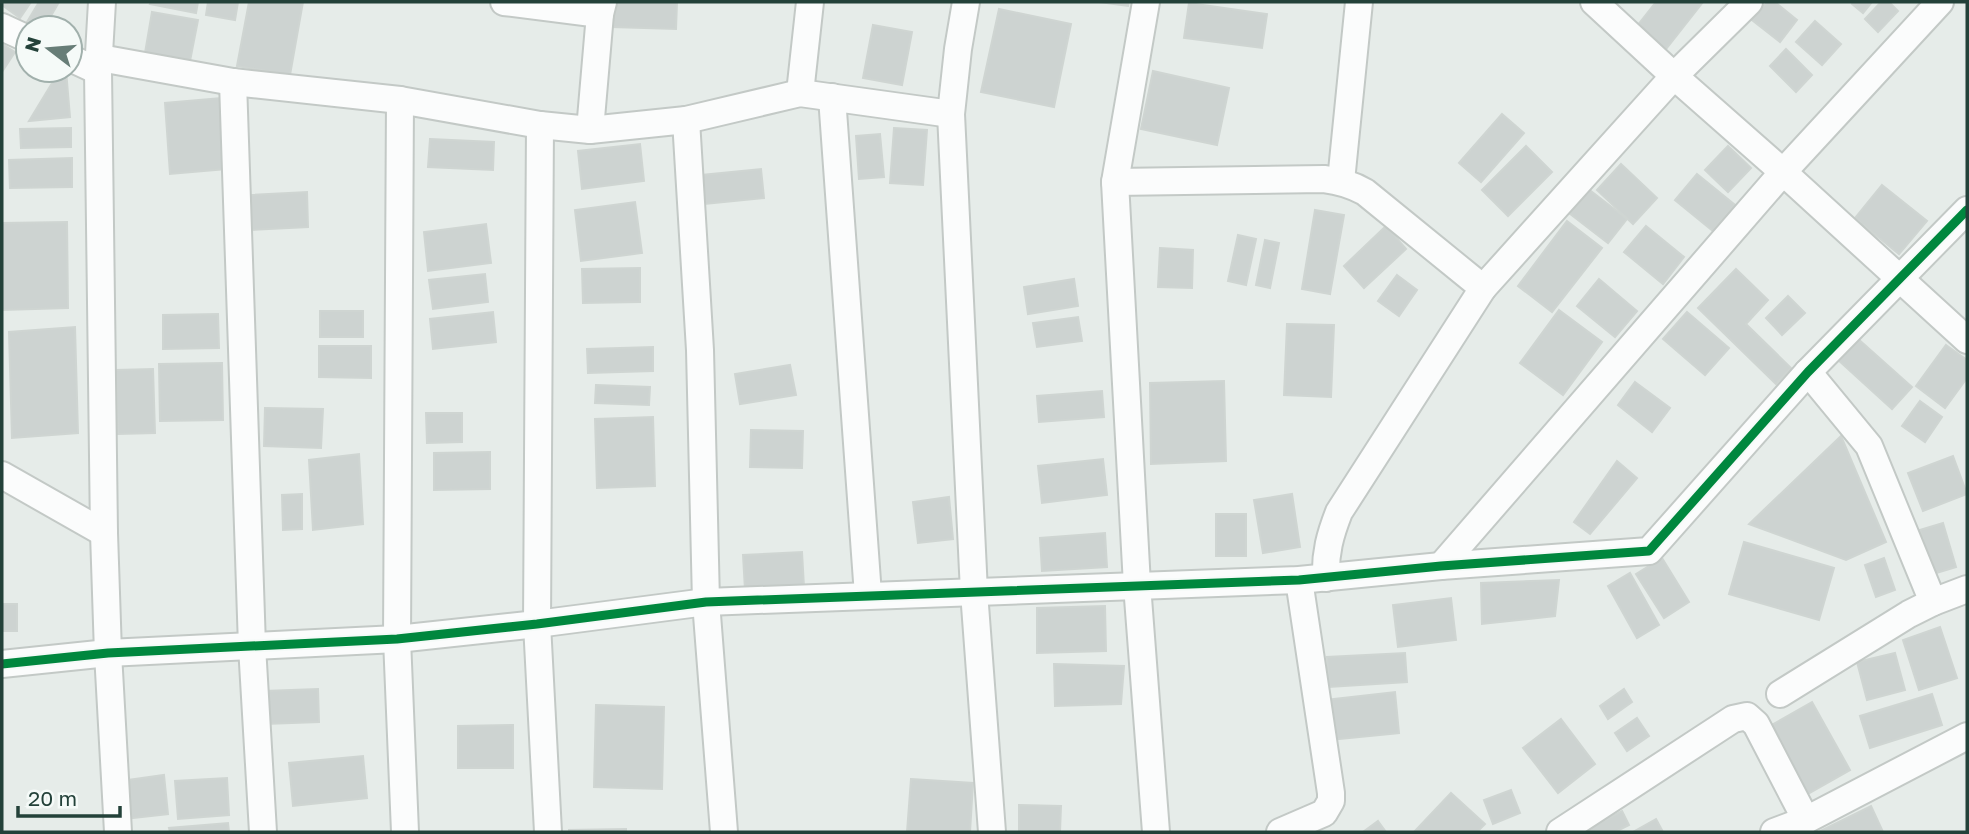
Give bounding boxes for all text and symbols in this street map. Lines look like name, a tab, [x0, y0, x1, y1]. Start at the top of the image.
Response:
north arrow	[14, 14, 84, 84]
text: N	[19, 34, 45, 54]
scale bar	[18, 774, 119, 818]
text: 20 m	[28, 785, 77, 811]

